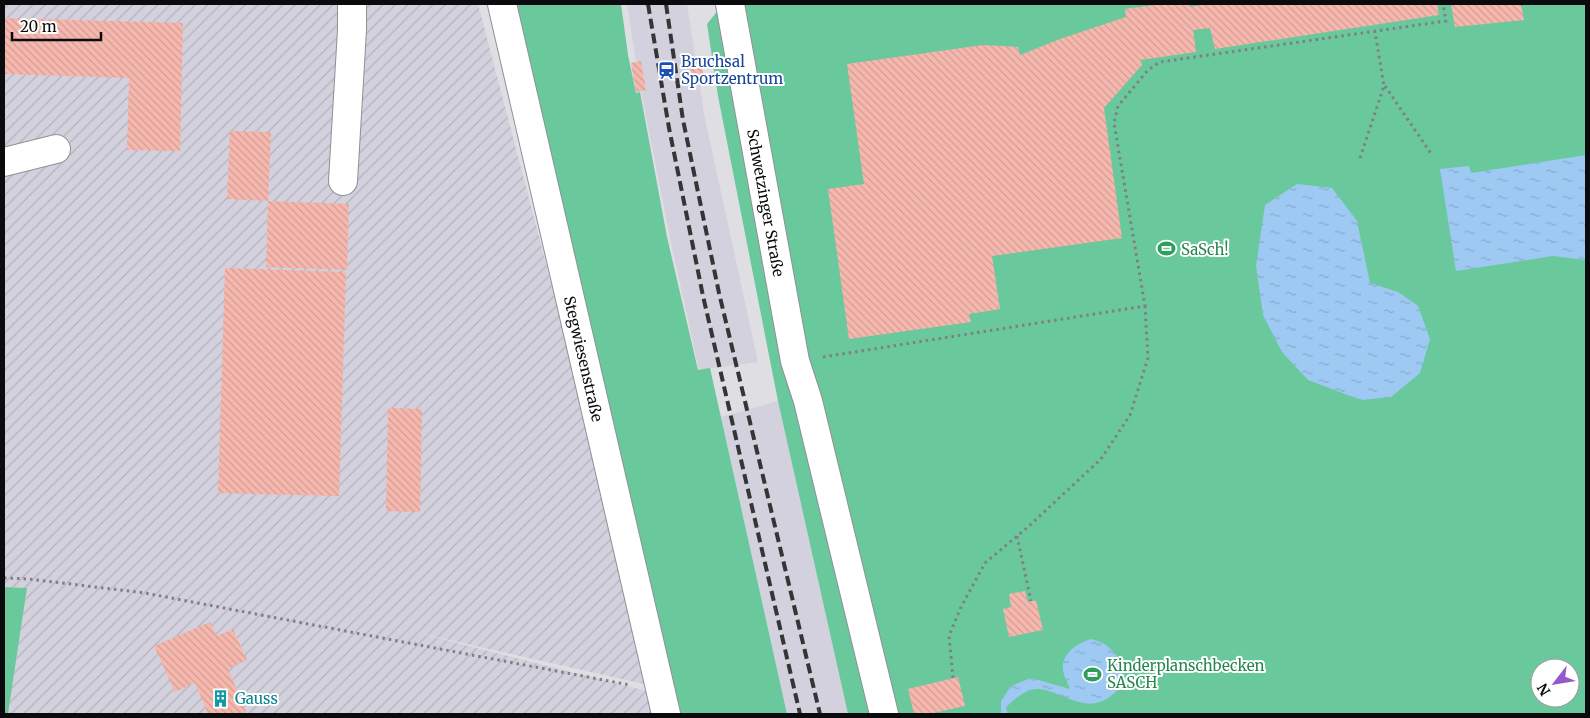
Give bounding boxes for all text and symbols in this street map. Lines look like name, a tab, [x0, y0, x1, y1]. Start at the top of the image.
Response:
scale bar	[12, 10, 101, 42]
text: 20 m	[20, 17, 57, 36]
place label: Bruchsal Sportzentrum	[681, 52, 783, 88]
station icon: Bruchsal Sportzentrum	[657, 60, 677, 80]
street label: Schwetzinger Straße	[743, 127, 789, 278]
sports icon: SaSch!	[1157, 239, 1177, 259]
place label: SaSch!	[1181, 240, 1229, 259]
street label: Stegwiesenstraße	[560, 294, 608, 423]
place label: Kinderplanschbecken SASCH	[1107, 656, 1264, 692]
north arrow	[1530, 658, 1580, 708]
sports icon: Kinderplanschbecken SASCH	[1083, 664, 1103, 684]
text: N	[1533, 680, 1554, 699]
building icon: Gauss	[211, 688, 231, 708]
place label: Gauss	[235, 689, 278, 708]

